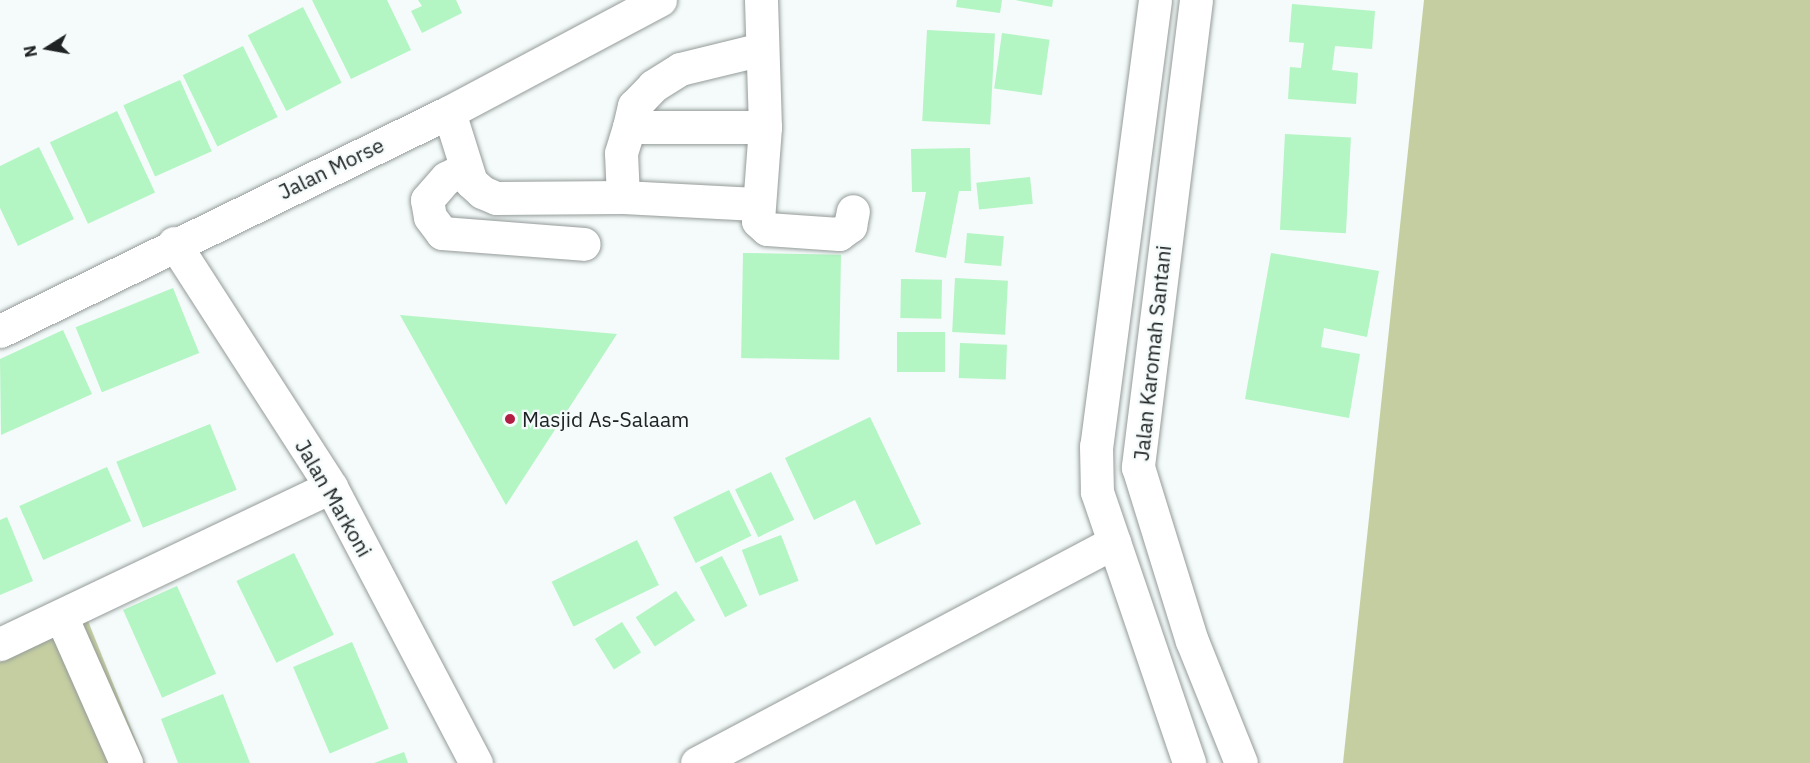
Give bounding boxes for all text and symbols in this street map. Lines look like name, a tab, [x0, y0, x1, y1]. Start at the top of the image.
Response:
north arrow	[18, 18, 78, 78]
text: N	[19, 44, 41, 59]
street label: Jalan Morse	[274, 132, 388, 204]
street label: Jalan Karomah Santani	[1128, 244, 1176, 462]
place label: Masjid As-Salaam	[522, 406, 689, 432]
marker: Masjid As-Salaam	[503, 412, 517, 426]
street label: Jalan Markoni	[290, 435, 378, 561]

